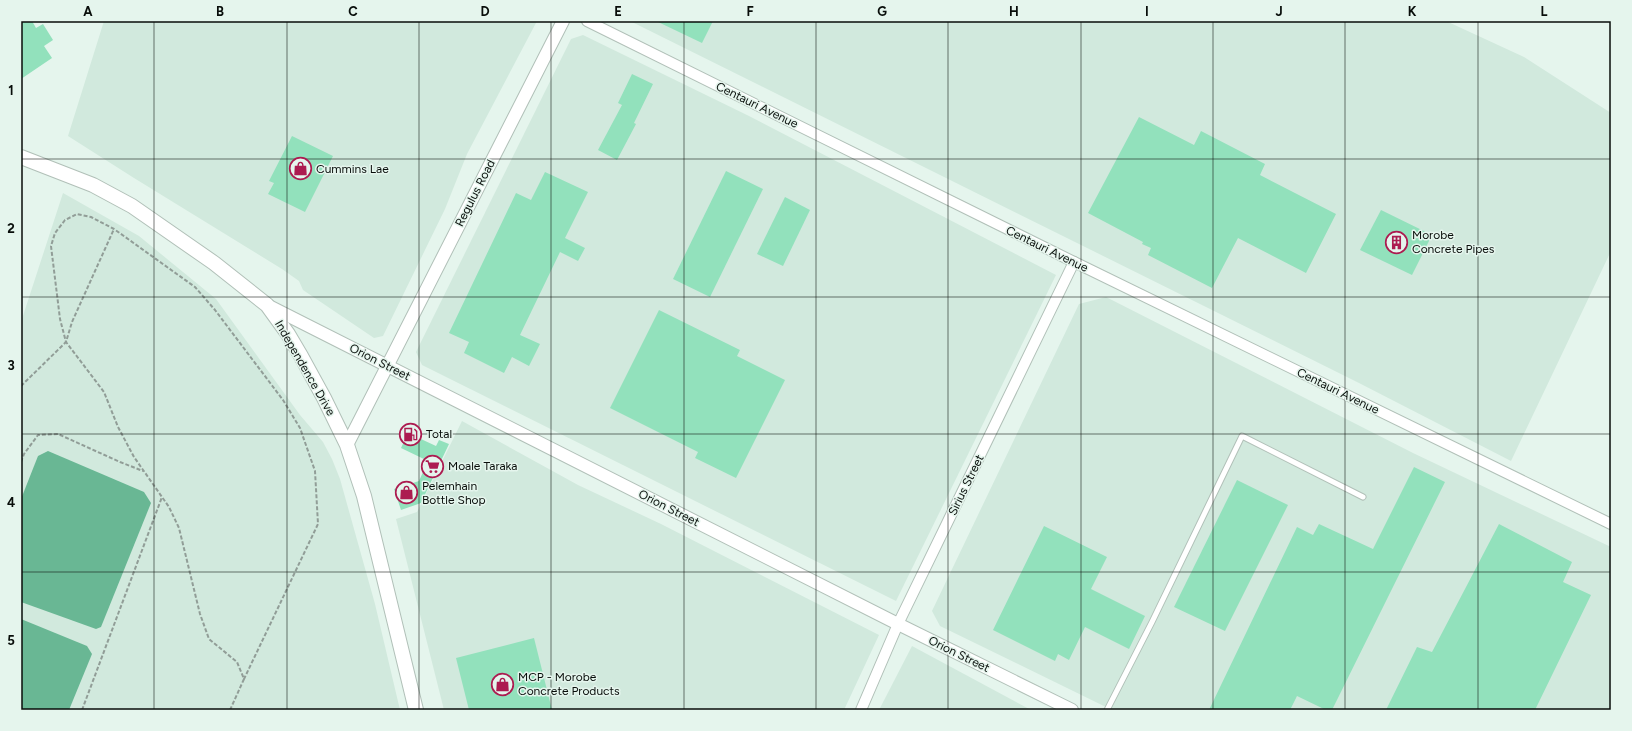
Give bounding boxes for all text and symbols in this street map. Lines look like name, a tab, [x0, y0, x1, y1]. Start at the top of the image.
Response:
text: A	[83, 4, 93, 19]
text: B	[216, 4, 224, 19]
text: C	[348, 4, 358, 19]
text: D	[480, 4, 490, 19]
text: E	[614, 4, 622, 19]
text: F	[746, 4, 754, 19]
text: G	[877, 4, 887, 19]
text: H	[1009, 4, 1019, 19]
text: I	[1145, 4, 1149, 19]
text: J	[1275, 4, 1283, 19]
text: K	[1408, 4, 1417, 19]
text: L	[1541, 4, 1548, 19]
street label: Centauri Avenue	[714, 79, 801, 131]
text: 1	[8, 83, 14, 98]
shop icon: Cummins Lae	[288, 156, 314, 182]
street label: Regulus Road	[452, 157, 498, 229]
place label: Cummins Lae	[316, 162, 389, 176]
text: 2	[7, 221, 15, 236]
street label: Centauri Avenue	[1004, 223, 1091, 275]
place label: Morobe Concrete Pipes	[1412, 228, 1495, 256]
building icon: Morobe Concrete Pipes	[1383, 229, 1409, 255]
street label: Independence Drive	[272, 318, 338, 419]
street label: Orion Street	[347, 341, 413, 384]
text: 3	[7, 358, 15, 373]
street label: Centauri Avenue	[1295, 365, 1382, 417]
fuel station icon: Total	[398, 421, 424, 447]
place label: Total	[426, 427, 452, 441]
street label: Sirius Street	[945, 452, 987, 518]
supermarket icon: Moale Taraka	[419, 453, 445, 479]
place label: Moale Taraka	[448, 459, 517, 473]
place label: Pelemhain Bottle Shop	[422, 479, 486, 507]
shop icon: Pelemhain Bottle Shop	[393, 480, 419, 506]
street label: Orion Street	[636, 487, 702, 530]
text: 4	[7, 495, 15, 510]
text: 5	[7, 633, 15, 648]
street label: Orion Street	[926, 633, 992, 675]
place label: MCP - Morobe Concrete Products	[518, 670, 620, 698]
shop icon: MCP - Morobe Concrete Products	[490, 671, 516, 697]

